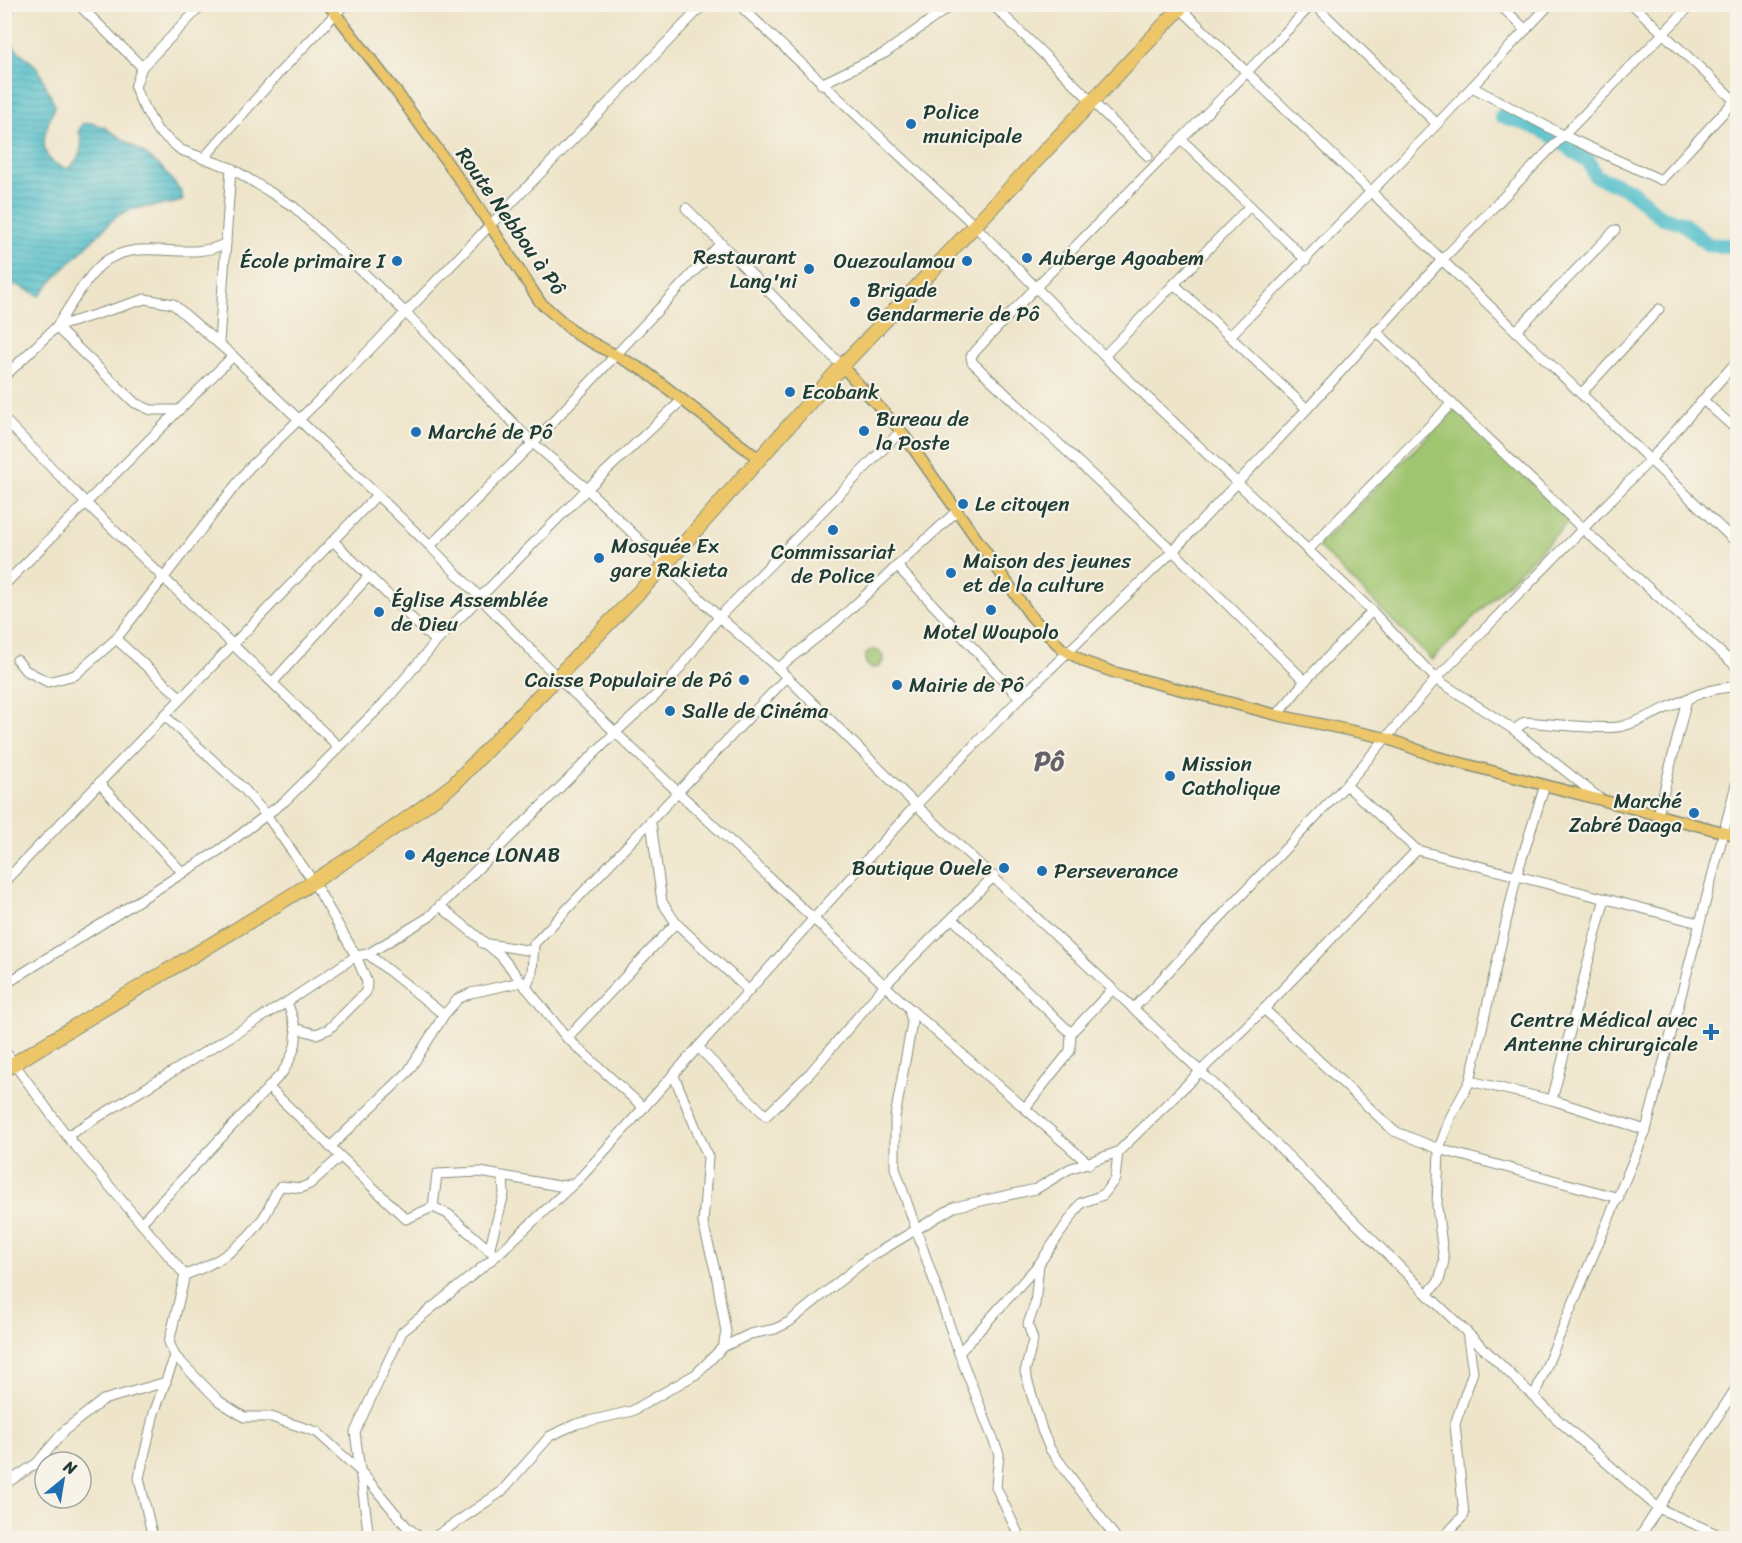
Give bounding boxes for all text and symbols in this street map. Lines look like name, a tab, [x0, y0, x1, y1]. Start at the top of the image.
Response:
place label: Police municipale	[923, 93, 1022, 155]
marker: Police municipale	[904, 117, 918, 131]
street label: Route Nebbou à Pô	[445, 139, 577, 304]
place label: Restaurant Lang'ni	[693, 238, 798, 300]
place label: Auberge Agoabem	[1038, 239, 1204, 277]
place label: École primaire I	[239, 242, 387, 280]
place label: Ouezoulamou	[833, 242, 956, 280]
marker: Auberge Agoabem	[1020, 251, 1034, 265]
marker: École primaire I	[390, 254, 404, 268]
marker: Ouezoulamou	[960, 254, 974, 268]
marker: Restaurant Lang'ni	[802, 262, 816, 276]
place label: Brigade Gendarmerie de Pô	[867, 271, 1040, 333]
marker: Brigade Gendarmerie de Pô	[848, 295, 862, 309]
place label: Ecobank	[802, 373, 880, 411]
marker: Ecobank	[783, 385, 797, 399]
place label: Bureau de la Poste	[876, 400, 969, 462]
place label: Marché de Pô	[428, 413, 553, 451]
marker: Bureau de la Poste	[857, 424, 871, 438]
marker: Marché de Pô	[409, 425, 423, 439]
place label: Le citoyen	[975, 485, 1070, 523]
marker: Le citoyen	[956, 497, 970, 511]
marker: Commissariat de Police	[826, 523, 840, 537]
place label: Mosquée Ex gare Rakieta	[609, 527, 728, 589]
place label: Commissariat de Police	[771, 533, 897, 595]
place label: Maison des jeunes et de la culture	[963, 542, 1131, 604]
marker: Mosquée Ex gare Rakieta	[592, 551, 606, 565]
marker: Maison des jeunes et de la culture	[944, 566, 958, 580]
place label: Église Assemblée de Dieu	[391, 581, 549, 643]
marker: Motel Woupolo	[984, 603, 998, 617]
marker: Église Assemblée de Dieu	[372, 605, 386, 619]
place label: Motel Woupolo	[923, 613, 1059, 651]
place label: Caisse Populaire de Pô	[525, 661, 732, 699]
place label: Mairie de Pô	[909, 666, 1024, 704]
marker: Caisse Populaire de Pô	[737, 673, 751, 687]
marker: Mairie de Pô	[890, 678, 904, 692]
place label: Salle de Cinéma	[682, 692, 829, 730]
marker: Salle de Cinéma	[663, 704, 677, 718]
district label: Pô	[1034, 737, 1065, 785]
place label: Mission Catholique	[1182, 745, 1281, 807]
marker: Mission Catholique	[1163, 769, 1177, 783]
place label: Marché Zabré Daaga	[1569, 782, 1682, 844]
marker: Marché Zabré Daaga	[1687, 806, 1701, 820]
place label: Agence LONAB	[421, 836, 560, 874]
marker: Agence LONAB	[403, 848, 417, 862]
place label: Boutique Ouele	[852, 849, 992, 887]
place label: Perseverance	[1054, 852, 1178, 890]
marker: Boutique Ouele	[997, 861, 1011, 875]
marker: Perseverance	[1035, 864, 1049, 878]
place label: Centre Médical avec Antenne chirurgicale	[1503, 1001, 1698, 1063]
marker: Centre Médical avec Antenne chirurgicale	[1702, 1023, 1720, 1041]
north arrow	[33, 1450, 93, 1510]
text: N	[57, 1452, 83, 1483]

